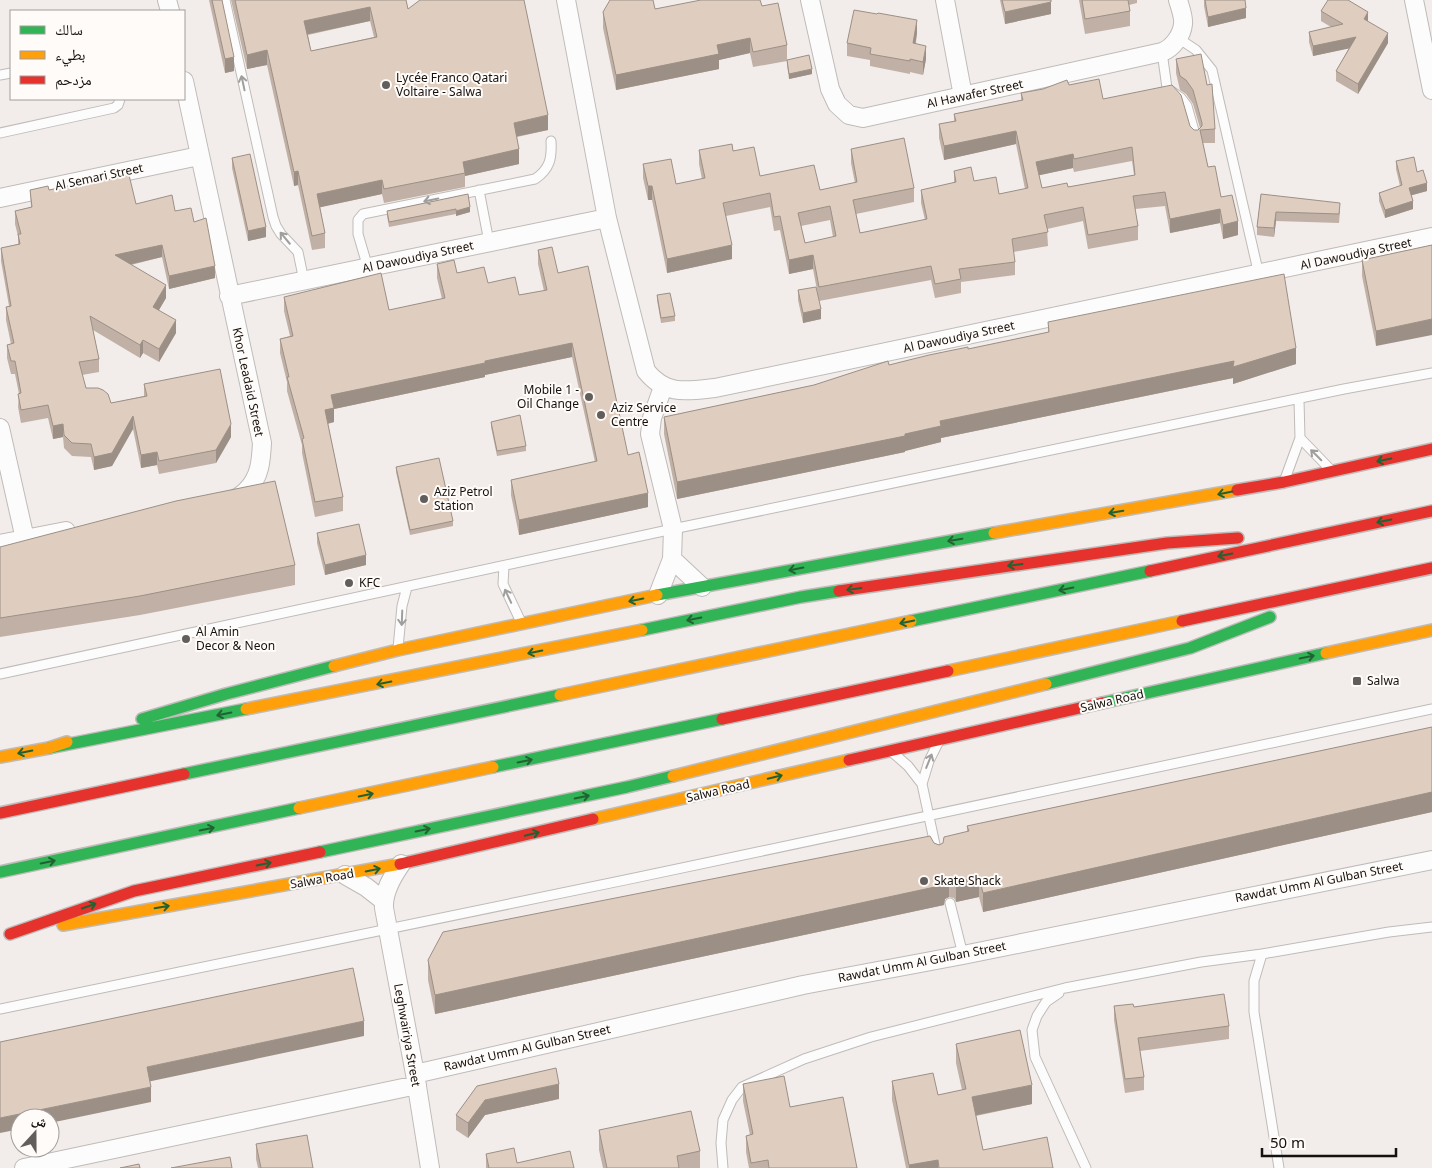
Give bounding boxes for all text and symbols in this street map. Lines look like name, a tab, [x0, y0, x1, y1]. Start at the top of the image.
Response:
legend	[10, 10, 185, 100]
text: سالك	[55, 19, 83, 39]
text: بطيء	[55, 44, 85, 67]
text: مزدحم	[55, 69, 92, 90]
place label: Lycée Franco Qatari Voltaire - Salwa	[396, 69, 507, 100]
one-way arrow	[238, 75, 247, 91]
street label: Al Hawafer Street	[925, 75, 1025, 112]
marker: Lycée Franco Qatari Voltaire - Salwa	[380, 79, 392, 91]
street label: Al Semari Street	[53, 159, 145, 194]
one-way arrow	[423, 196, 439, 205]
one-way arrow	[279, 232, 291, 245]
street label: Al Dawoudiya Street	[1299, 233, 1414, 274]
street label: Al Dawoudiya Street	[361, 236, 476, 277]
street label: Al Dawoudiya Street	[902, 316, 1017, 357]
street label: Khor Leadaid Street	[229, 326, 268, 439]
place label: Mobile 1 - Oil Change	[517, 381, 579, 412]
marker: Mobile 1 - Oil Change	[583, 391, 595, 403]
place label: Aziz Service Centre	[611, 399, 676, 430]
marker: Aziz Service Centre	[595, 409, 607, 421]
one-way arrow	[1310, 449, 1322, 461]
one-way arrow	[1377, 456, 1393, 465]
place label: Aziz Petrol Station	[434, 483, 493, 514]
one-way arrow	[1218, 488, 1234, 498]
marker: Aziz Petrol Station	[418, 493, 430, 505]
one-way arrow	[1108, 508, 1124, 518]
one-way arrow	[1377, 517, 1393, 527]
one-way arrow	[948, 536, 964, 546]
one-way arrow	[1218, 551, 1234, 560]
one-way arrow	[1007, 561, 1023, 571]
one-way arrow	[788, 565, 804, 574]
place label: KFC	[359, 574, 381, 591]
marker: KFC	[343, 577, 355, 589]
one-way arrow	[846, 584, 862, 594]
one-way arrow	[1059, 584, 1075, 594]
one-way arrow	[503, 589, 513, 604]
one-way arrow	[628, 596, 644, 605]
one-way arrow	[397, 610, 406, 626]
one-way arrow	[687, 615, 703, 624]
one-way arrow	[900, 618, 916, 627]
place label: Al Amin Decor & Neon	[196, 623, 275, 654]
marker: Al Amin Decor & Neon	[180, 633, 192, 645]
one-way arrow	[528, 648, 544, 657]
one-way arrow	[1299, 652, 1315, 661]
place label: Salwa	[1367, 672, 1400, 689]
marker: Salwa	[1351, 675, 1363, 687]
one-way arrow	[376, 678, 392, 688]
street label: Salwa Road	[1079, 685, 1145, 716]
one-way arrow	[217, 709, 233, 719]
one-way arrow	[17, 748, 33, 758]
one-way arrow	[925, 754, 934, 769]
one-way arrow	[516, 756, 532, 765]
one-way arrow	[767, 772, 783, 781]
street label: Salwa Road	[685, 775, 751, 806]
one-way arrow	[357, 790, 373, 799]
one-way arrow	[574, 792, 590, 801]
one-way arrow	[198, 823, 214, 833]
one-way arrow	[415, 825, 431, 834]
one-way arrow	[523, 829, 539, 838]
one-way arrow	[39, 857, 55, 866]
street label: Rawdat Umm Al Gulban Street	[1233, 857, 1405, 906]
one-way arrow	[256, 859, 272, 868]
one-way arrow	[365, 864, 381, 874]
street label: Salwa Road	[289, 865, 355, 892]
place label: Skate Shack	[934, 872, 1001, 889]
marker: Skate Shack	[918, 875, 930, 887]
one-way arrow	[81, 901, 97, 911]
one-way arrow	[153, 902, 169, 912]
street label: Rawdat Umm Al Gulban Street	[836, 937, 1008, 986]
street label: Leghwairiya Street	[390, 982, 425, 1089]
street label: Rawdat Umm Al Gulban Street	[442, 1020, 613, 1075]
north arrow	[10, 1108, 60, 1158]
text: ش	[29, 1109, 50, 1132]
scale bar	[1262, 1126, 1396, 1158]
text: 50 m	[1270, 1132, 1305, 1152]

